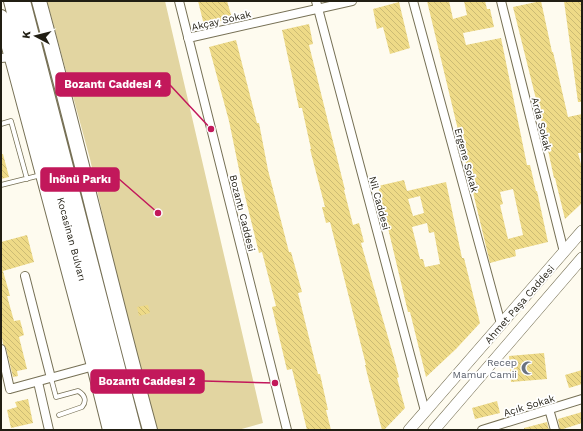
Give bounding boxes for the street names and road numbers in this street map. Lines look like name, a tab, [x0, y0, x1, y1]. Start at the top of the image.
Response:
street label: Akçay Sokak	[190, 8, 252, 33]
street label: Arda Sokak	[530, 96, 554, 152]
street label: Ergene Sokak	[453, 127, 480, 194]
street label: Bozantı Caddesi	[228, 174, 257, 253]
street label: Nil Caddesi	[367, 175, 392, 231]
street label: Kocasinan Bulvarı	[55, 196, 88, 282]
street label: Ahmet Paşa Caddesi	[482, 263, 556, 346]
street label: Açık Sokak	[502, 392, 556, 418]

